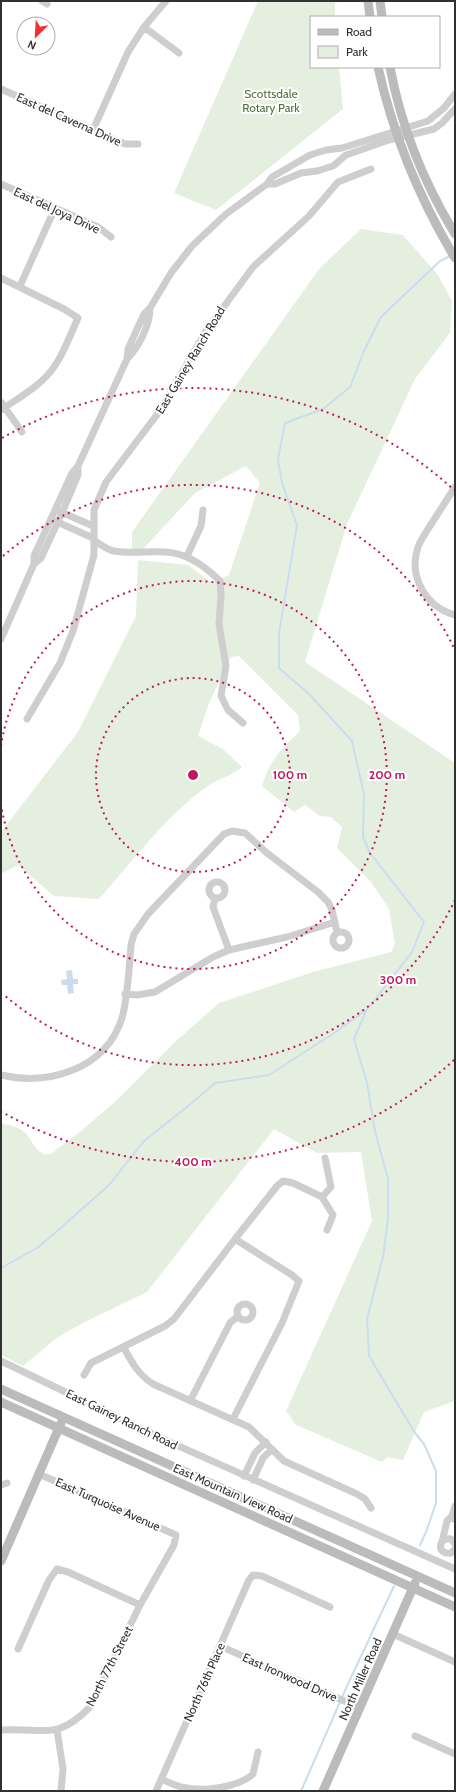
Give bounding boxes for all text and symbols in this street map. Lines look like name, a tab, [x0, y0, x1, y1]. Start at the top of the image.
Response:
north arrow	[16, 16, 56, 56]
legend	[310, 16, 440, 68]
text: Road	[346, 24, 372, 39]
text: N	[26, 37, 38, 53]
text: Park	[346, 44, 368, 59]
park label: Scottsdale Rotary Park	[242, 86, 300, 115]
street label: East del Caverna Drive	[14, 89, 124, 149]
street label: East del Joya Drive	[12, 184, 102, 236]
street label: East Gainey Ranch Road	[152, 304, 228, 416]
text: 100 m	[273, 767, 307, 782]
text: 200 m	[369, 767, 405, 782]
centre of rings	[186, 768, 200, 782]
text: 300 m	[380, 972, 416, 987]
text: 400 m	[174, 1154, 212, 1169]
street label: East Gainey Ranch Road	[64, 1385, 180, 1453]
street label: East Mountain View Road	[171, 1460, 295, 1526]
street label: East Turquoise Avenue	[53, 1474, 163, 1534]
street label: North 77th Street	[82, 1623, 136, 1709]
street label: North Miller Road	[335, 1636, 385, 1722]
street label: North 76th Place	[180, 1640, 228, 1724]
street label: East Ironwood Drive	[240, 1649, 340, 1705]

